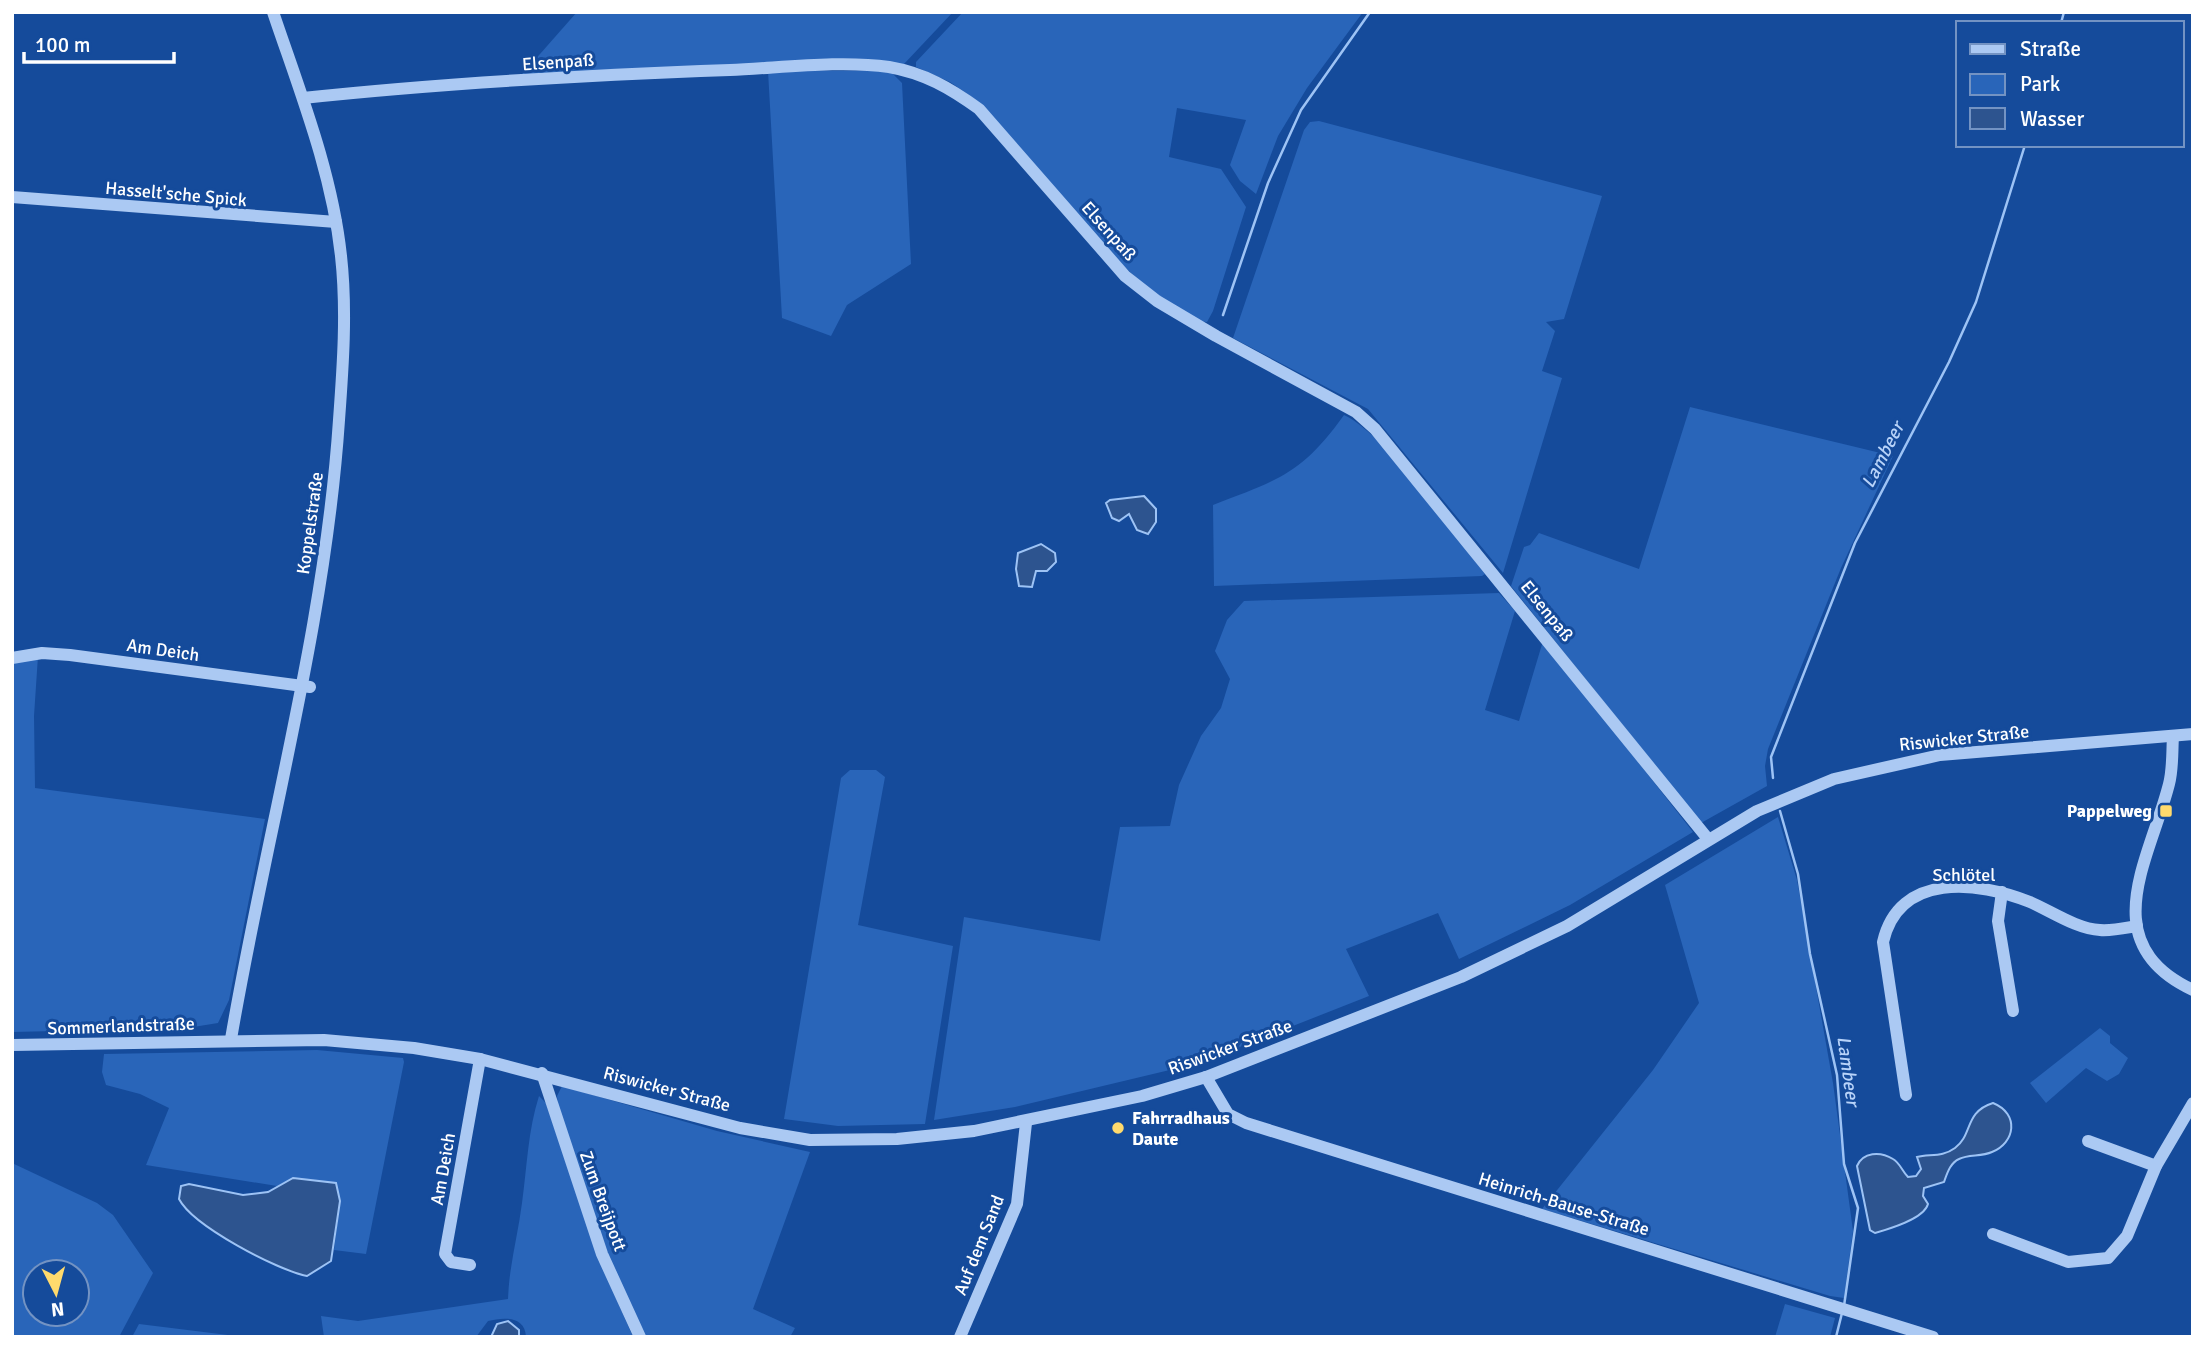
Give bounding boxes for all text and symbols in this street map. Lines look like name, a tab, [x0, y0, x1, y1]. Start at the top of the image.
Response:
scale bar	[24, 21, 175, 65]
legend	[1956, 21, 2184, 147]
text: 100 m	[35, 32, 90, 58]
text: Straße	[2020, 36, 2081, 62]
street label: Elsenpaß	[521, 49, 595, 75]
text: Park	[2020, 71, 2061, 97]
text: Wasser	[2020, 106, 2085, 132]
street label: Hasselt'sche Spick	[104, 177, 248, 211]
street label: Elsenpaß	[1077, 197, 1141, 265]
water label: Lambeer	[1856, 415, 1911, 492]
street label: Koppelstraße	[292, 470, 328, 576]
street label: Elsenpaß	[1516, 576, 1578, 646]
street label: Am Deich	[125, 634, 201, 666]
street label: Riswicker Straße	[1898, 720, 2030, 756]
place label: Pappelweg	[2067, 800, 2152, 822]
marker: Pappelweg	[2158, 803, 2174, 819]
street label: Schlötel	[1932, 864, 1996, 886]
street label: Sommerlandstraße	[47, 1012, 195, 1040]
street label: Riswicker Straße	[1165, 1014, 1295, 1080]
water label: Lambeer	[1831, 1034, 1865, 1111]
street label: Riswicker Straße	[601, 1061, 733, 1117]
place label: Fahrradhaus Daute	[1132, 1107, 1230, 1150]
marker: Fahrradhaus Daute	[1110, 1120, 1126, 1136]
street label: Am Deich	[426, 1131, 460, 1207]
street label: Zum Breijpott	[575, 1148, 631, 1254]
street label: Heinrich-Bause-Straße	[1476, 1168, 1652, 1240]
street label: Auf dem Sand	[949, 1192, 1009, 1298]
north arrow	[21, 1258, 91, 1328]
text: N	[50, 1296, 65, 1322]

